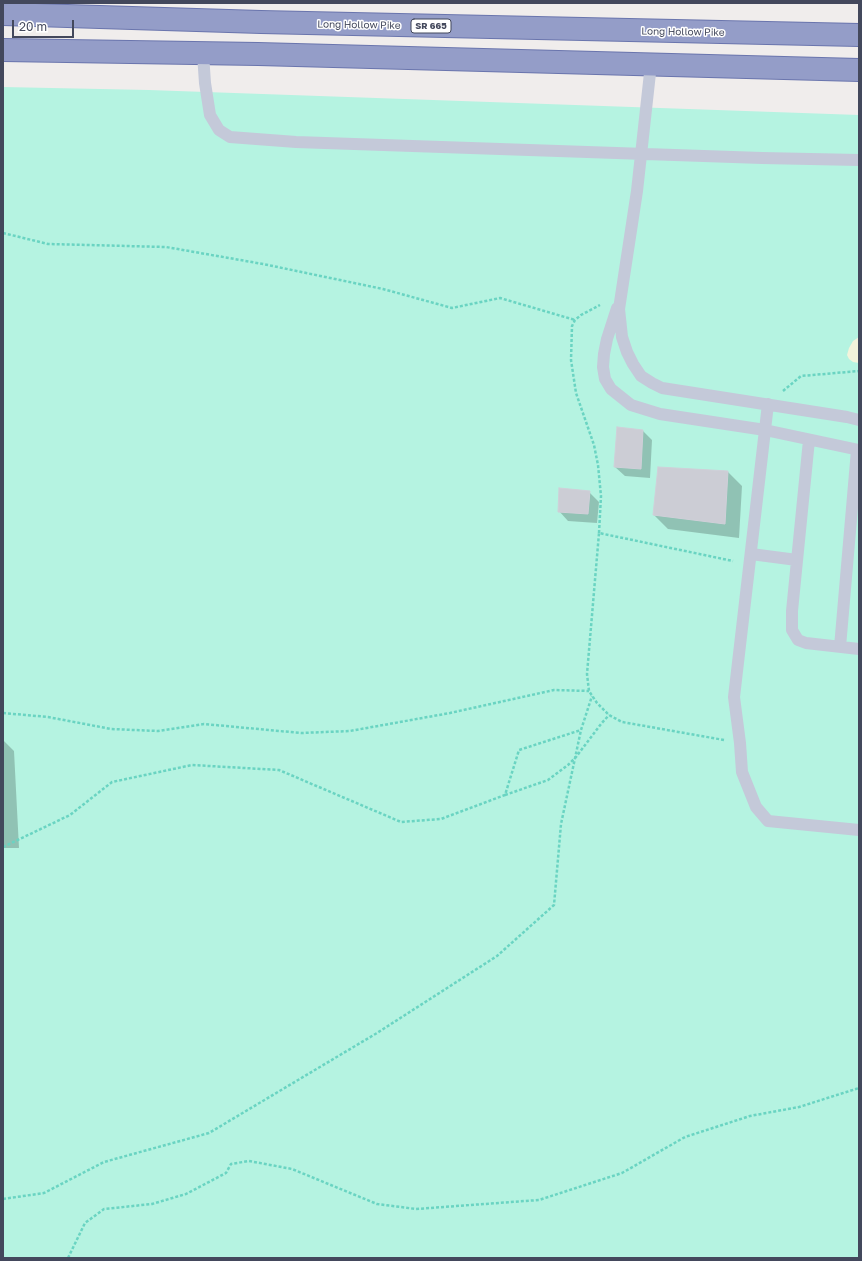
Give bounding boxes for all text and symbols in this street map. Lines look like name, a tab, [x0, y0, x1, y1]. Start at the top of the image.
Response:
scale bar	[14, 12, 76, 38]
street label: Long Hollow Pike	[317, 18, 401, 32]
text: 20 m	[19, 19, 47, 34]
road number: SR 665	[411, 19, 451, 33]
street label: Long Hollow Pike	[641, 25, 725, 39]

